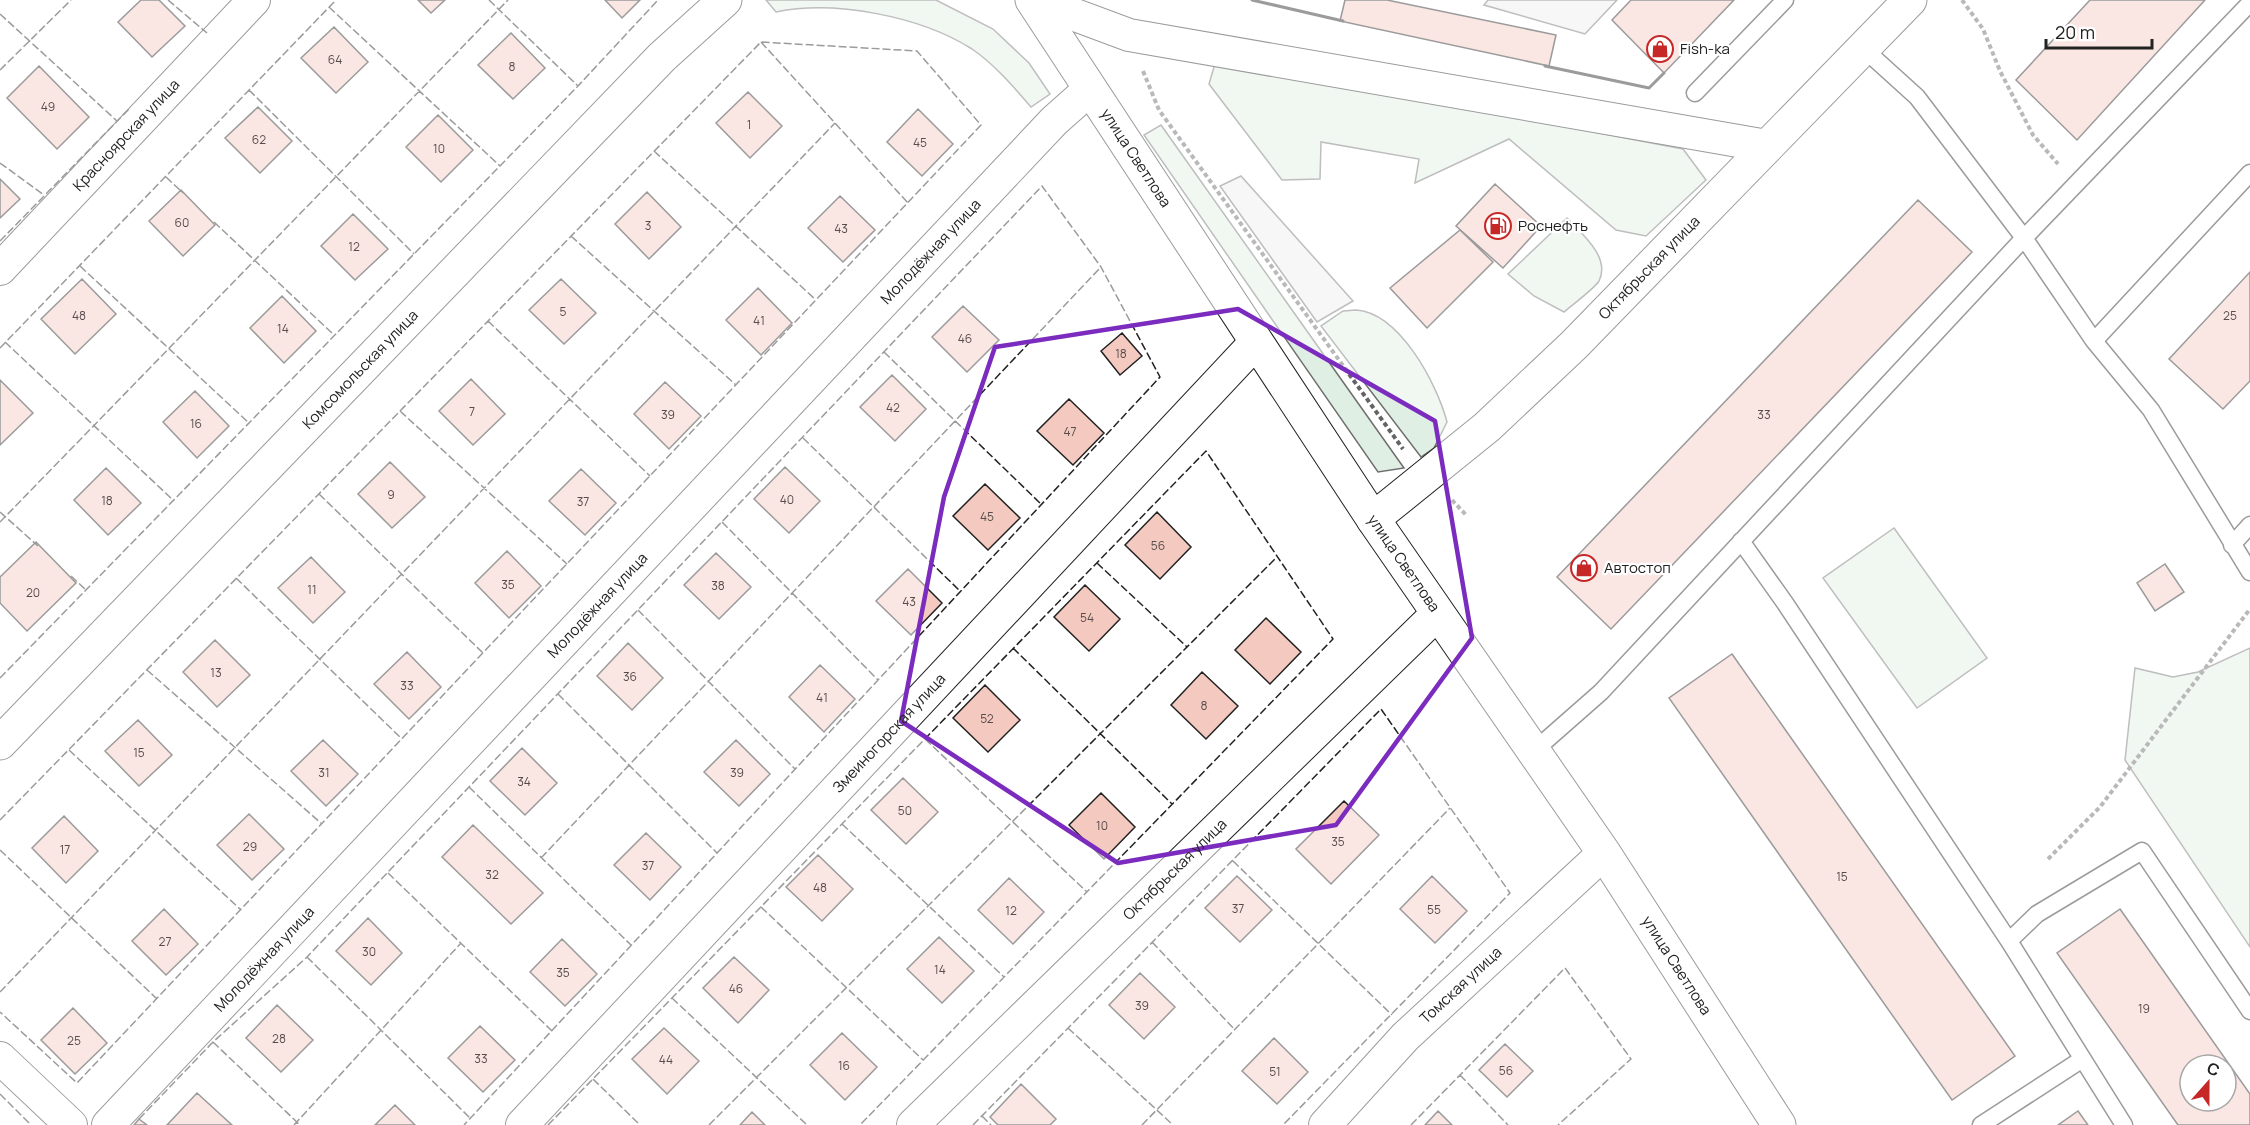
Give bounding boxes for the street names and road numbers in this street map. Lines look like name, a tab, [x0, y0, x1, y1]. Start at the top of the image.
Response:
street label: Красноярская улица	[68, 74, 184, 196]
street label: улица Светлова	[1096, 104, 1176, 211]
street label: Молодёжная улица	[876, 194, 985, 309]
street label: Октябрьская улица	[1593, 211, 1704, 324]
street label: Комсомольская улица	[298, 305, 423, 433]
street label: улица Светлова	[1363, 510, 1445, 616]
street label: Молодёжная улица	[542, 548, 652, 662]
street label: Змеиногорская улица	[828, 668, 950, 797]
street label: Октябрьская улица	[1118, 814, 1231, 925]
street label: Молодёжная улица	[209, 901, 319, 1016]
street label: улица Светлова	[1637, 912, 1717, 1019]
street label: Томская улица	[1415, 942, 1506, 1028]

